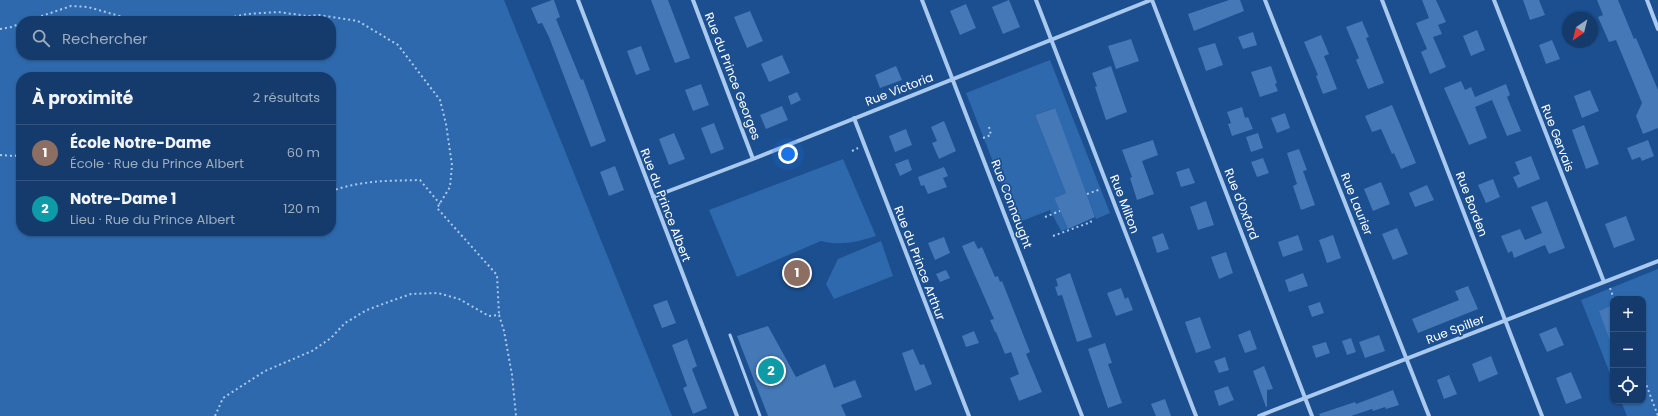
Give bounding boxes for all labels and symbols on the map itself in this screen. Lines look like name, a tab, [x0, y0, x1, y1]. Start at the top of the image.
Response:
street label: Rue du Prince Georges	[701, 10, 765, 142]
north arrow	[1562, 12, 1598, 48]
street label: Rue Victoria	[863, 68, 935, 110]
street label: Rue Gervais	[1537, 102, 1579, 174]
your location	[778, 144, 798, 164]
street label: Rue du Prince Albert	[637, 146, 695, 264]
street label: Rue Connaught	[987, 157, 1037, 251]
street label: Rue d'Oxford	[1221, 166, 1263, 242]
street label: Rue Borden	[1452, 169, 1492, 239]
street label: Rue Laurier	[1337, 170, 1377, 238]
street label: Rue Milton	[1106, 172, 1144, 236]
street label: Rue du Prince Arthur	[890, 203, 950, 323]
pin: 1	[784, 258, 810, 288]
street label: Rue Spiller	[1423, 310, 1487, 348]
pin: 2	[758, 356, 784, 386]

